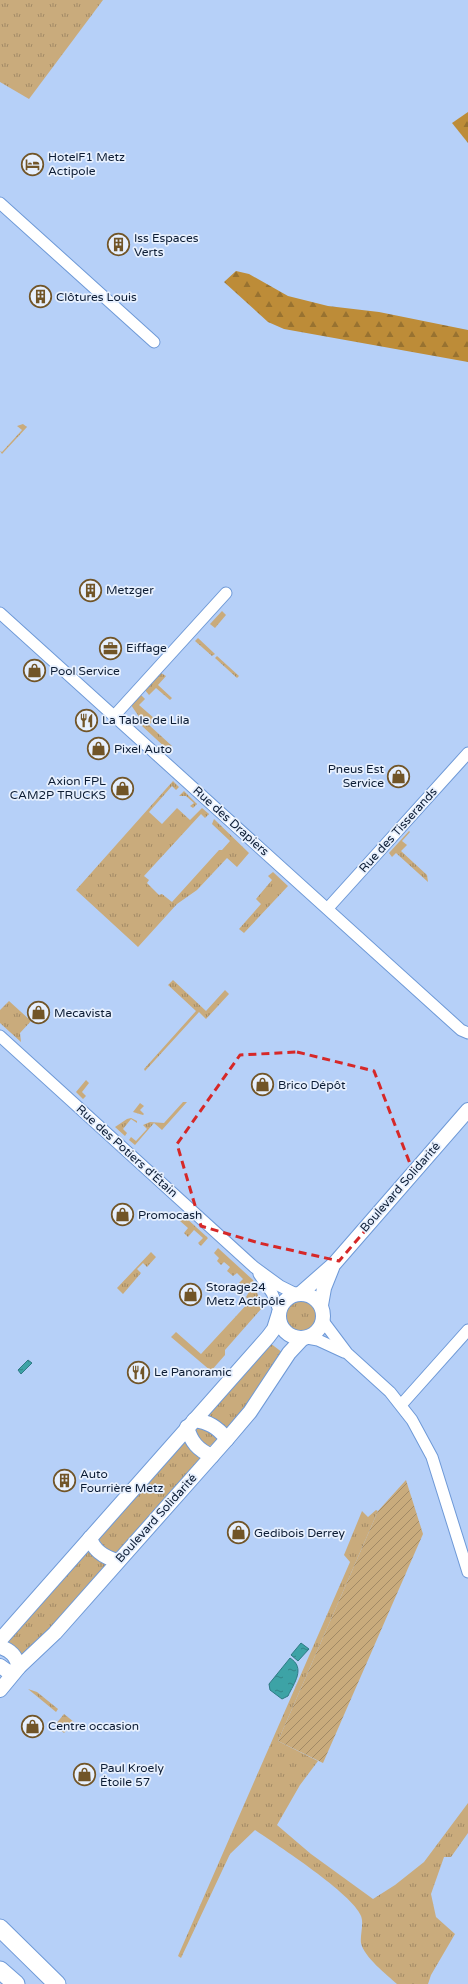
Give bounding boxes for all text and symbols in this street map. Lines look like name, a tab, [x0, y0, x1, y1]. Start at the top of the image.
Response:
place label: HotelF1 Metz Actipole	[48, 150, 125, 178]
hotel icon: HotelF1 Metz Actipole	[20, 151, 46, 177]
place label: Iss Espaces Verts	[134, 231, 199, 259]
building icon: Iss Espaces Verts	[106, 232, 132, 258]
building icon: Clôtures Louis	[27, 284, 53, 310]
place label: Clôtures Louis	[56, 290, 137, 304]
building icon: Metzger	[78, 577, 104, 603]
place label: Metzger	[106, 583, 154, 597]
office icon: Eiffage	[98, 635, 124, 661]
place label: Eiffage	[126, 641, 167, 655]
shop icon: Pool Service	[21, 658, 47, 684]
place label: Pool Service	[50, 664, 120, 678]
restaurant icon: La Table de Lila	[73, 707, 99, 733]
place label: La Table de Lila	[102, 713, 189, 727]
shop icon: Pixel Auto	[86, 736, 112, 762]
place label: Pixel Auto	[114, 742, 172, 756]
place label: Pneus Est Service	[328, 762, 384, 790]
shop icon: Pneus Est Service	[386, 763, 412, 789]
place label: Axion FPL CAM2P TRUCKS	[10, 774, 106, 802]
shop icon: Axion FPL CAM2P TRUCKS	[109, 775, 135, 801]
street label: Rue des Drapiers	[190, 783, 272, 859]
street label: Rue des Tisserands	[356, 784, 440, 875]
shop icon: Mecavista	[25, 1000, 51, 1026]
place label: Mecavista	[54, 1006, 112, 1020]
shop icon: Brico Dépôt	[250, 1072, 276, 1098]
place label: Brico Dépôt	[278, 1078, 346, 1092]
street label: Rue des Potiers d'Étain	[74, 1102, 180, 1200]
street label: Boulevard Solidarité	[357, 1139, 443, 1235]
shop icon: Promocash	[110, 1202, 136, 1228]
place label: Promocash	[138, 1208, 202, 1222]
place label: Storage24 Metz Actipôle	[206, 1280, 286, 1308]
shop icon: Storage24 Metz Actipôle	[177, 1281, 203, 1307]
restaurant icon: Le Panoramic	[125, 1359, 151, 1385]
place label: Le Panoramic	[154, 1365, 232, 1379]
place label: Auto Fourrière Metz	[80, 1467, 164, 1495]
building icon: Auto Fourrière Metz	[52, 1468, 78, 1494]
street label: Boulevard Solidarité	[112, 1471, 200, 1565]
shop icon: Gedibois Derrey	[225, 1520, 251, 1546]
place label: Gedibois Derrey	[254, 1526, 345, 1540]
shop icon: Centre occasion	[19, 1713, 45, 1739]
place label: Centre occasion	[48, 1719, 139, 1733]
place label: Paul Kroely Étoile 57	[100, 1761, 164, 1789]
shop icon: Paul Kroely Étoile 57	[71, 1762, 97, 1788]

